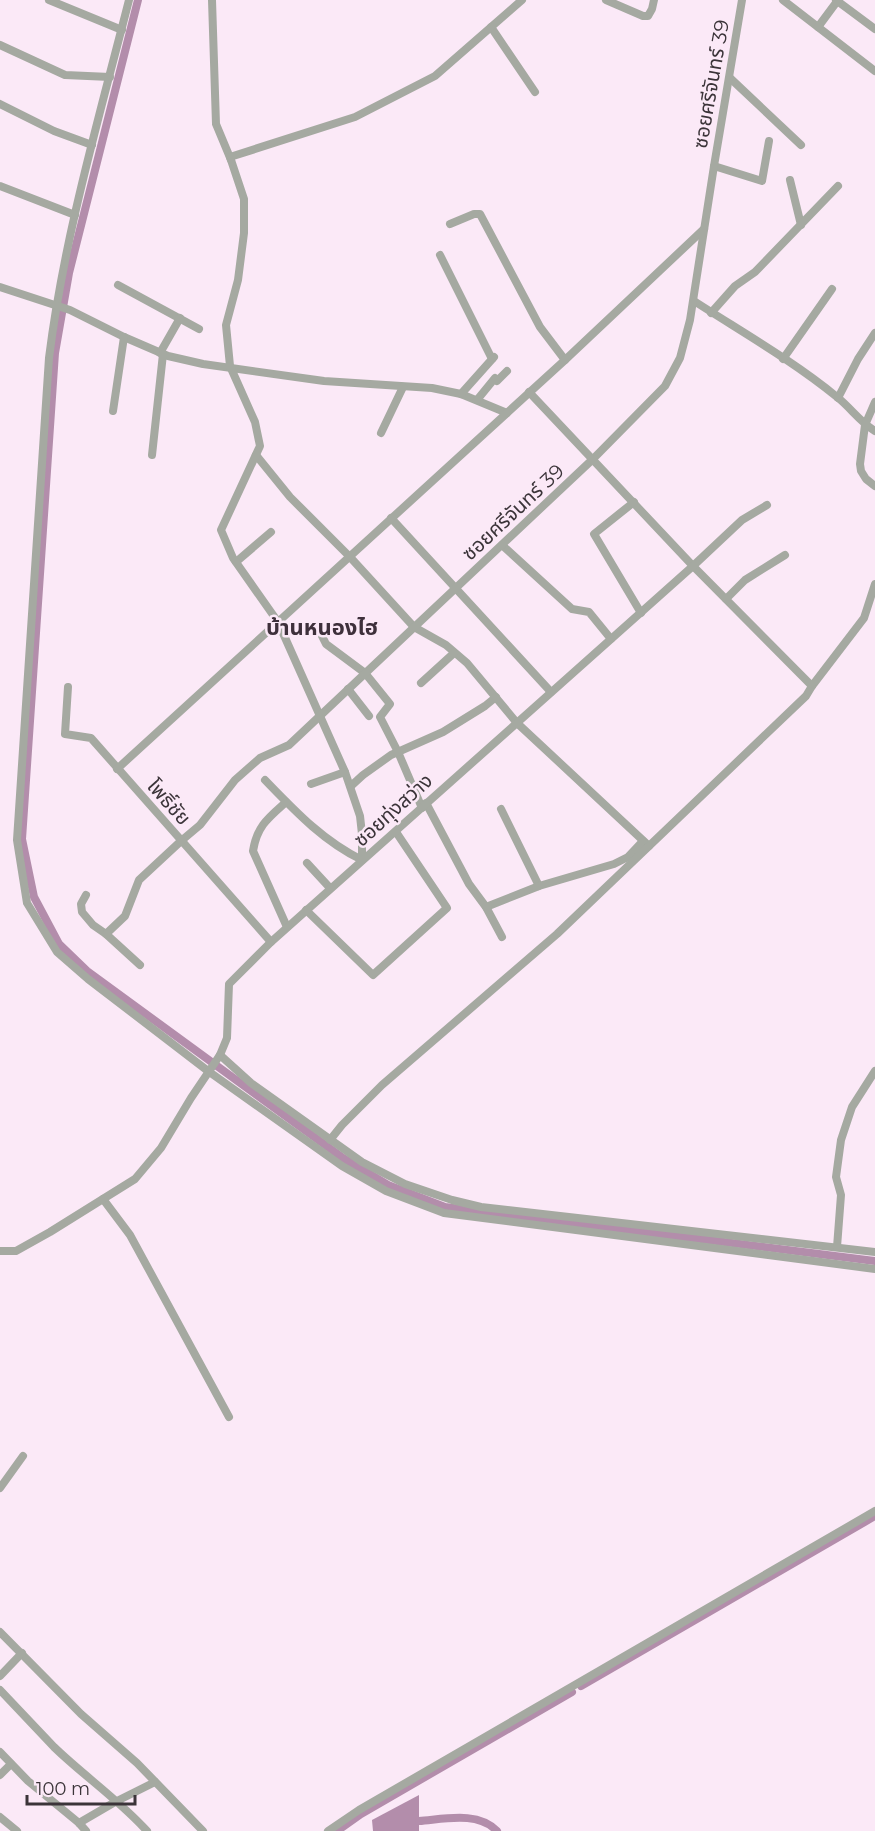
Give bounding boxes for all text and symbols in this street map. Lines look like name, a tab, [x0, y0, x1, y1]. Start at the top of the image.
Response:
street label: ซอยศรีจันทร์ 39	[688, 18, 734, 150]
street label: ซอยศรีจันทร์ 39	[457, 459, 569, 565]
district label: บ้านหนองไฮ	[266, 614, 378, 641]
street label: ซอยทุ่งสว่าง	[349, 768, 437, 852]
street label: โพธิ์ชัย	[142, 774, 196, 830]
scale bar	[27, 1768, 135, 1806]
text: 100 m	[36, 1778, 90, 1800]

